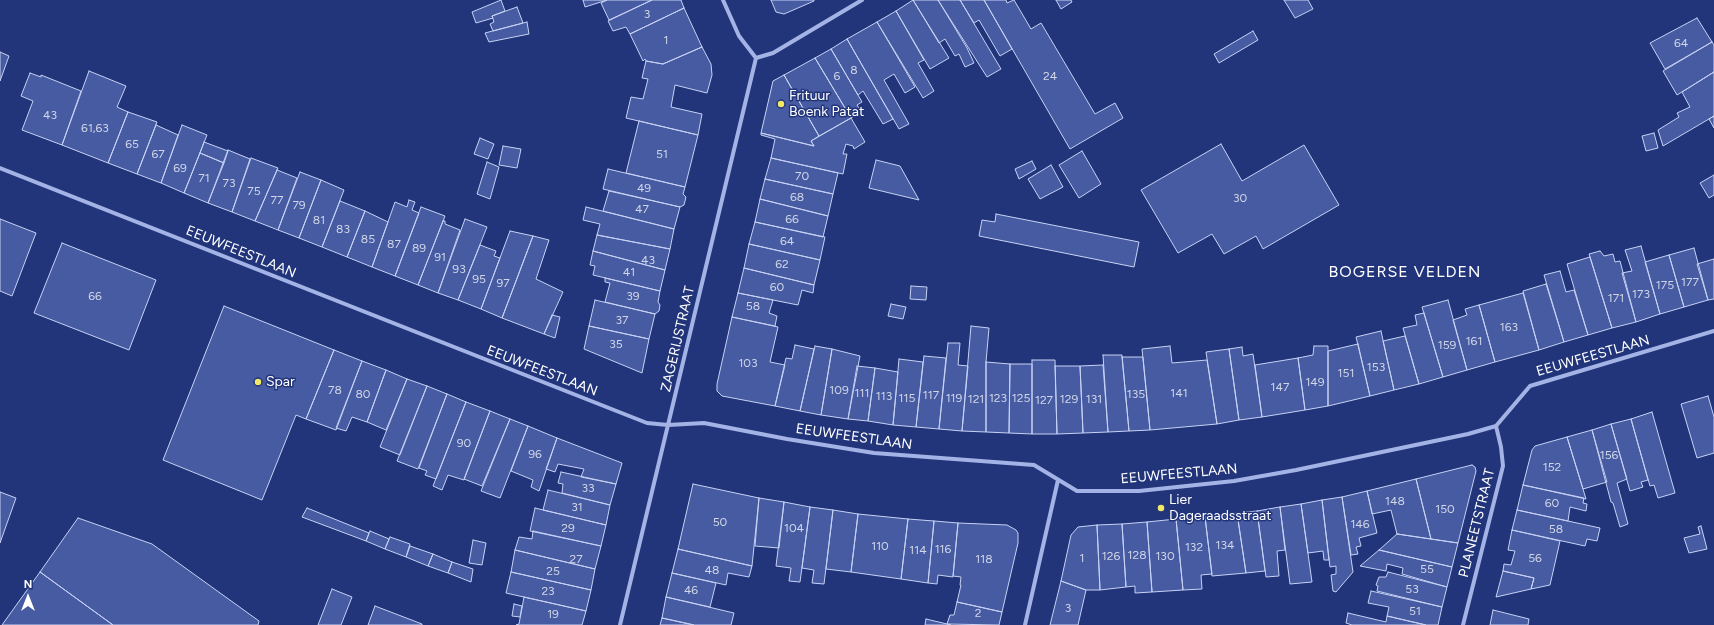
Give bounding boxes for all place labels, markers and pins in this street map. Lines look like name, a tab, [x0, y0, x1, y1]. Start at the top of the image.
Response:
place label: Frituur Boenk Patat	[789, 88, 864, 120]
marker: Frituur Boenk Patat	[776, 99, 786, 109]
place label: Spar	[266, 374, 295, 390]
marker: Spar	[253, 377, 263, 387]
place label: Lier Dageraadsstraat	[1169, 492, 1271, 524]
marker: Lier Dageraadsstraat	[1156, 503, 1166, 513]

